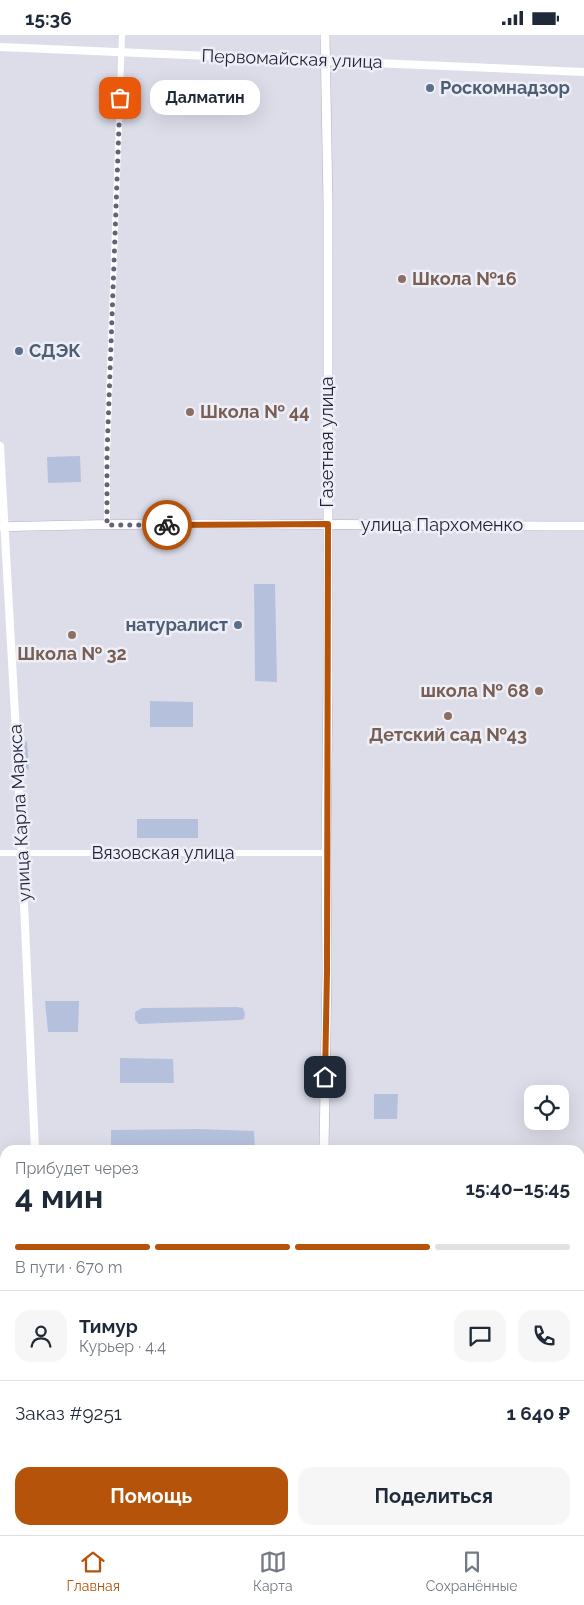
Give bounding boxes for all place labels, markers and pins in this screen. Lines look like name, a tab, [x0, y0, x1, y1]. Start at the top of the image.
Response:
pin	[99, 77, 141, 119]
place label: Роскомнадзор	[440, 77, 570, 98]
callout: Далматин	[150, 81, 260, 115]
marker: Роскомнадзор	[424, 82, 436, 94]
place label: Школа №16	[412, 268, 517, 289]
marker: Школа №16	[396, 273, 408, 285]
place label: СДЭК	[29, 340, 81, 361]
marker: СДЭК	[13, 345, 25, 357]
place label: Школа № 44	[200, 401, 310, 422]
marker: Школа № 44	[184, 406, 196, 418]
place label: натуралист	[125, 614, 228, 635]
marker: натуралист	[232, 619, 244, 631]
marker: Школа № 32	[66, 629, 78, 641]
place label: Школа № 32	[17, 643, 127, 664]
place label: школа № 68	[421, 680, 529, 701]
marker: школа № 68	[533, 685, 545, 697]
marker: Детский сад №43	[442, 710, 454, 722]
place label: Детский сад №43	[369, 724, 527, 745]
pin	[304, 1056, 346, 1098]

